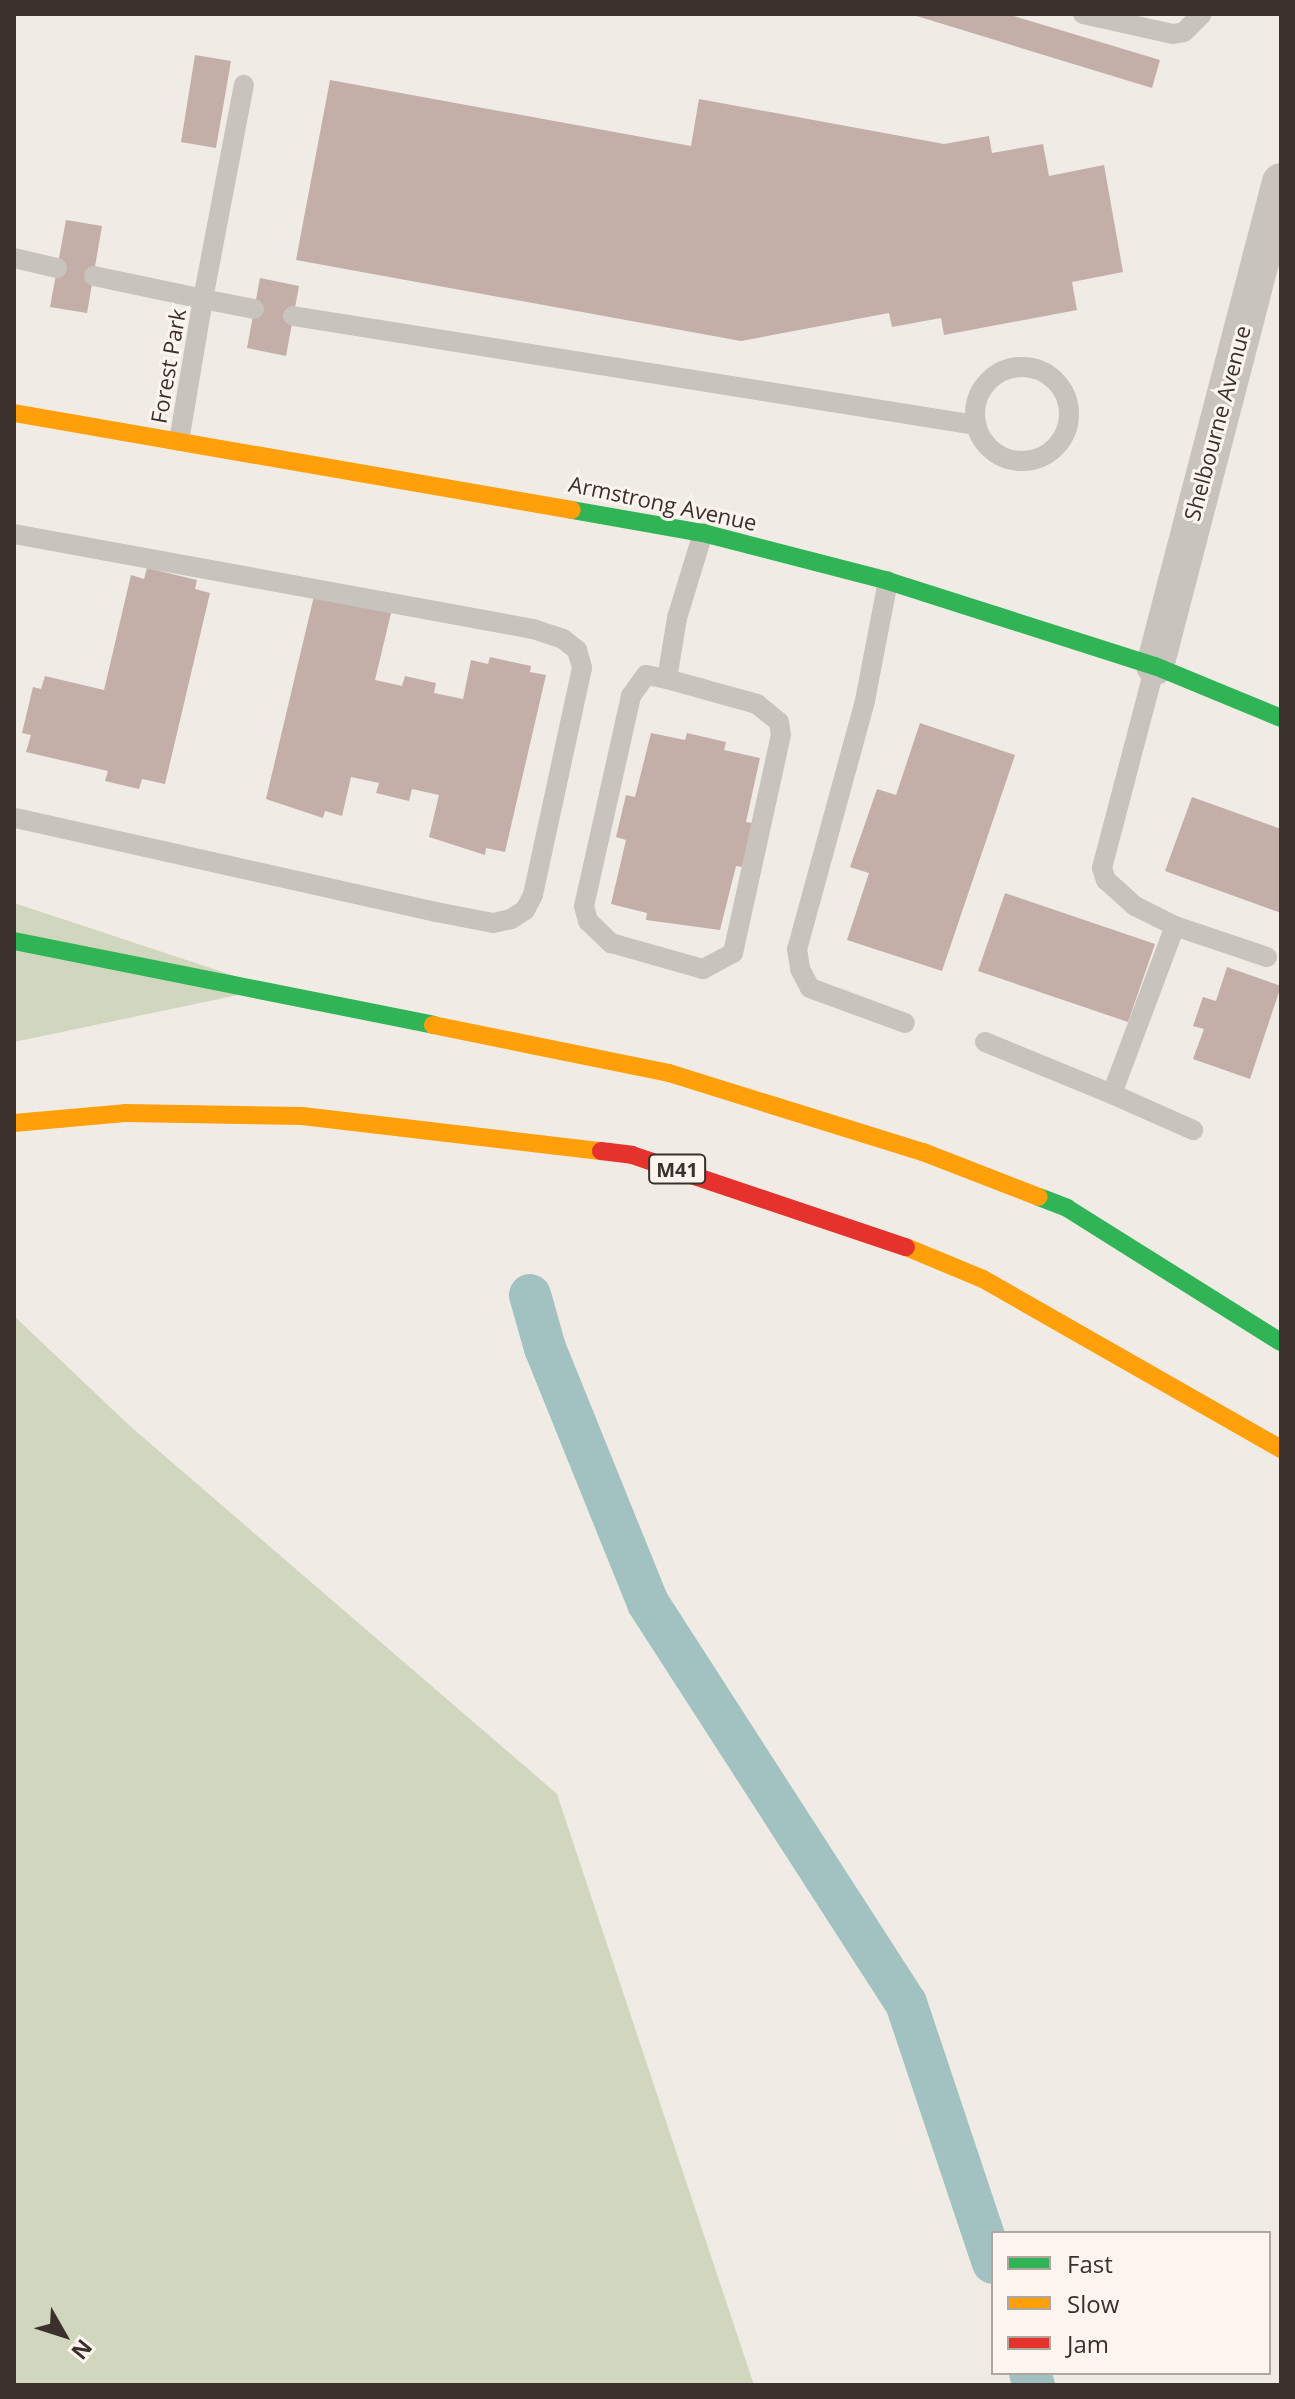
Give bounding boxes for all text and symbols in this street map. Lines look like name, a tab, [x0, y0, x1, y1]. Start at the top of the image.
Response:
street label: Forest Park	[145, 307, 191, 425]
street label: Shelbourne Avenue	[1178, 323, 1256, 523]
street label: Armstrong Avenue	[567, 470, 759, 536]
road number: M41	[647, 1153, 707, 1185]
legend	[991, 2231, 1271, 2375]
text: Fast	[1067, 2247, 1113, 2280]
text: Slow	[1067, 2287, 1119, 2320]
north arrow	[24, 2295, 104, 2375]
text: Jam	[1067, 2327, 1109, 2360]
text: N	[65, 2334, 100, 2366]

